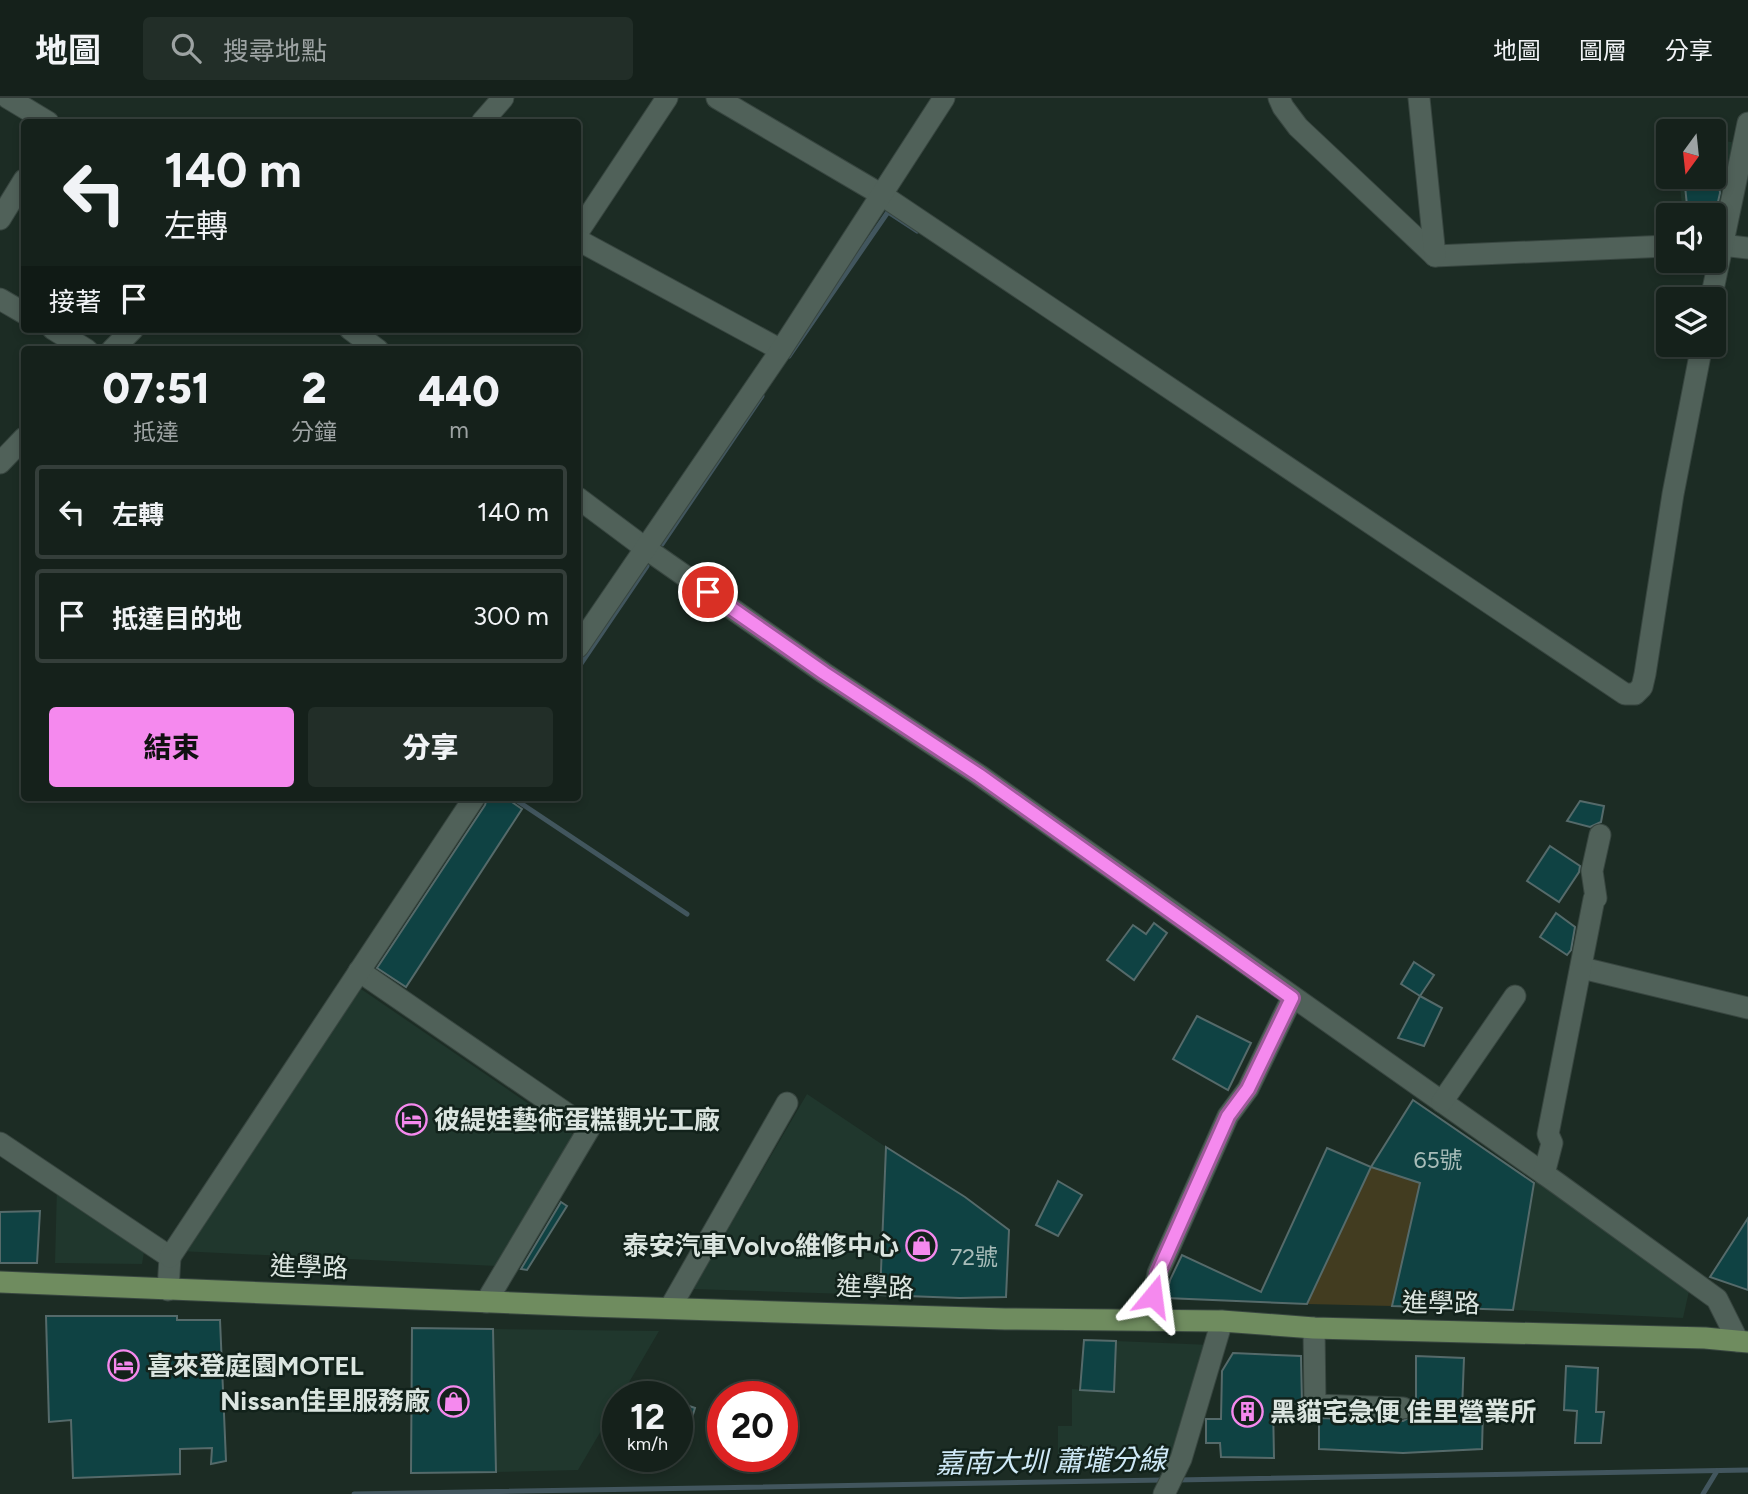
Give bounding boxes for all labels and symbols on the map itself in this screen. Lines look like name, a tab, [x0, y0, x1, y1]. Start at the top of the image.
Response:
north arrow	[1656, 119, 1726, 189]
pin	[678, 562, 738, 622]
hotel icon: 彼緹娃藝術蛋糕觀光工廠	[394, 1103, 428, 1137]
place label: 彼緹娃藝術蛋糕觀光工廠	[434, 1104, 720, 1136]
house number: 65號	[1413, 1146, 1463, 1174]
shop icon: 泰安汽車Volvo維修中心	[905, 1229, 939, 1263]
place label: 泰安汽車Volvo維修中心	[623, 1230, 899, 1262]
house number: 72號	[950, 1243, 998, 1271]
street label: 進學路	[269, 1250, 349, 1284]
position arrow	[1116, 1259, 1190, 1333]
street label: 進學路	[835, 1270, 915, 1304]
street label: 進學路	[1402, 1286, 1480, 1320]
hotel icon: 喜來登庭園MOTEL	[107, 1349, 141, 1383]
place label: 喜來登庭園MOTEL	[147, 1350, 364, 1382]
speed limit sign: 20	[707, 1381, 798, 1472]
shop icon: Nissan佳里服務廠	[436, 1384, 470, 1418]
place label: Nissan佳里服務廠	[220, 1385, 430, 1417]
building icon: 黑貓宅急便 佳里營業所	[1230, 1395, 1264, 1429]
place label: 黑貓宅急便 佳里營業所	[1270, 1396, 1536, 1428]
water label: 嘉南大圳 蕭壠分線	[935, 1442, 1170, 1480]

